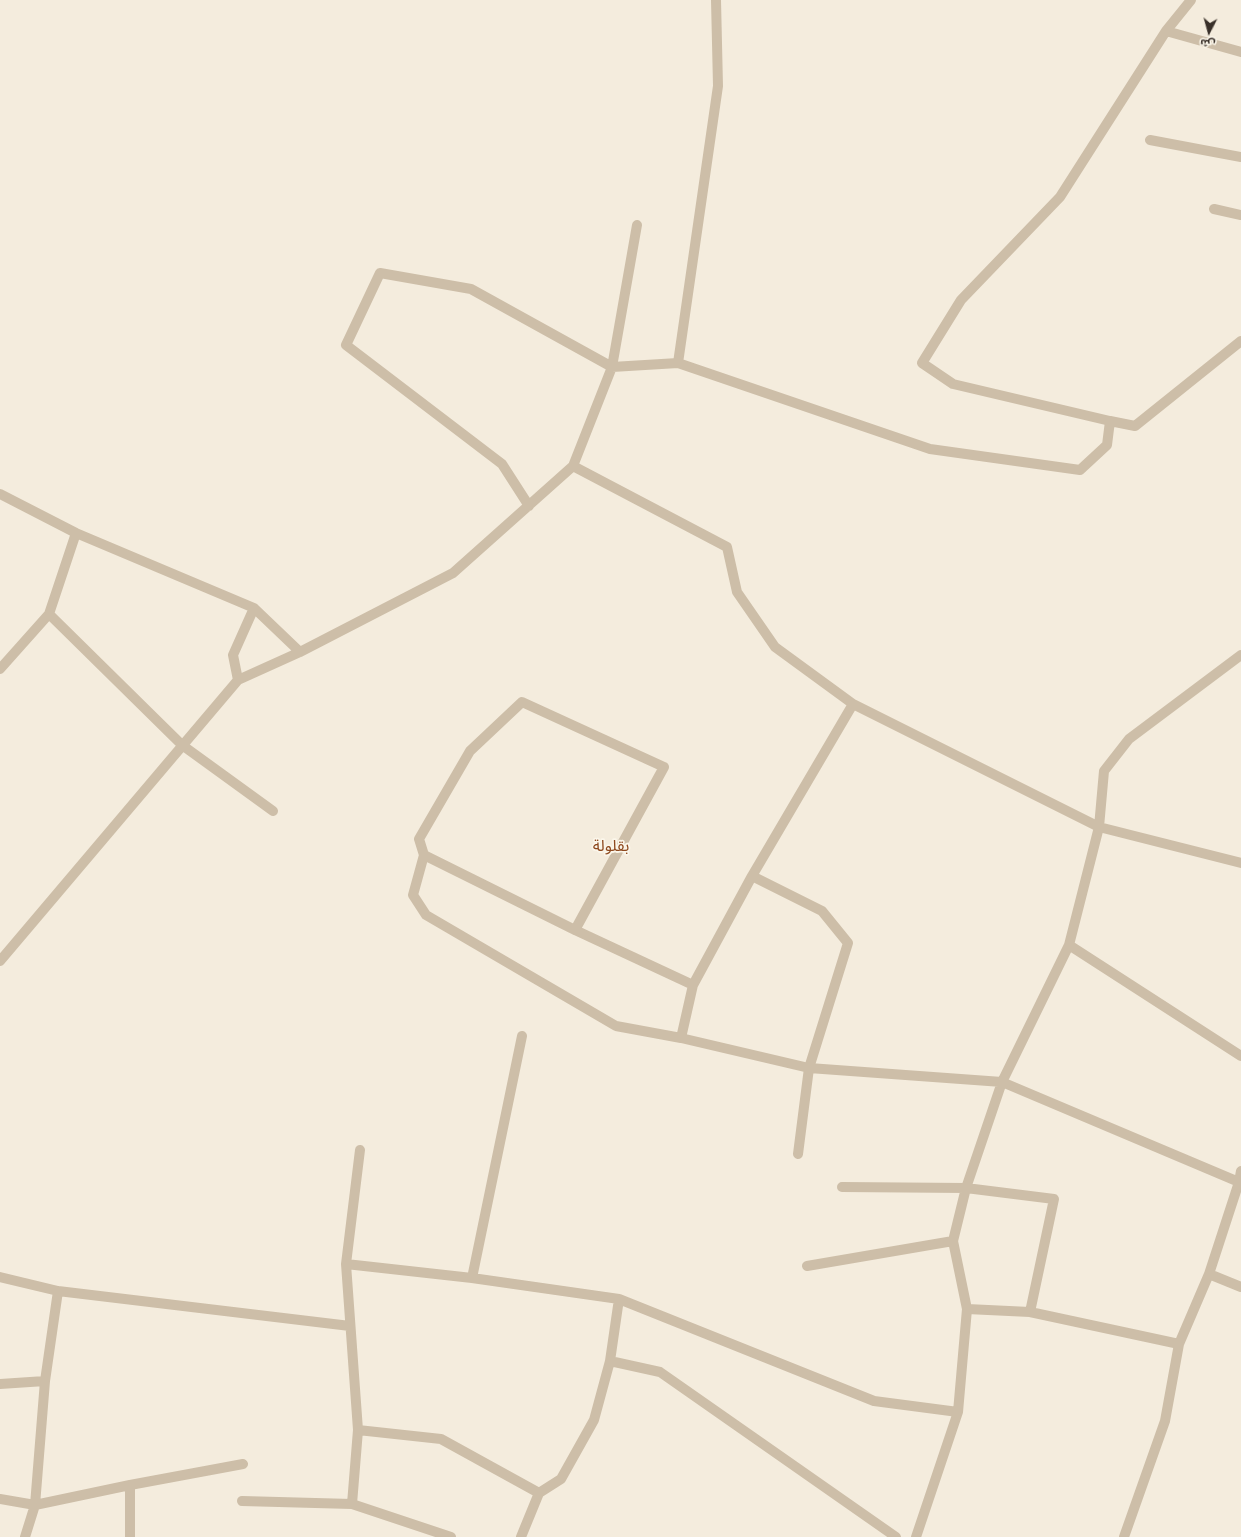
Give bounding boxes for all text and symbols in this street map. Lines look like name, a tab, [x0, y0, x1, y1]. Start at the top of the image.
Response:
north arrow	[1189, 12, 1229, 52]
text: ش	[1200, 36, 1216, 52]
district label: بقلولة	[593, 836, 629, 856]

